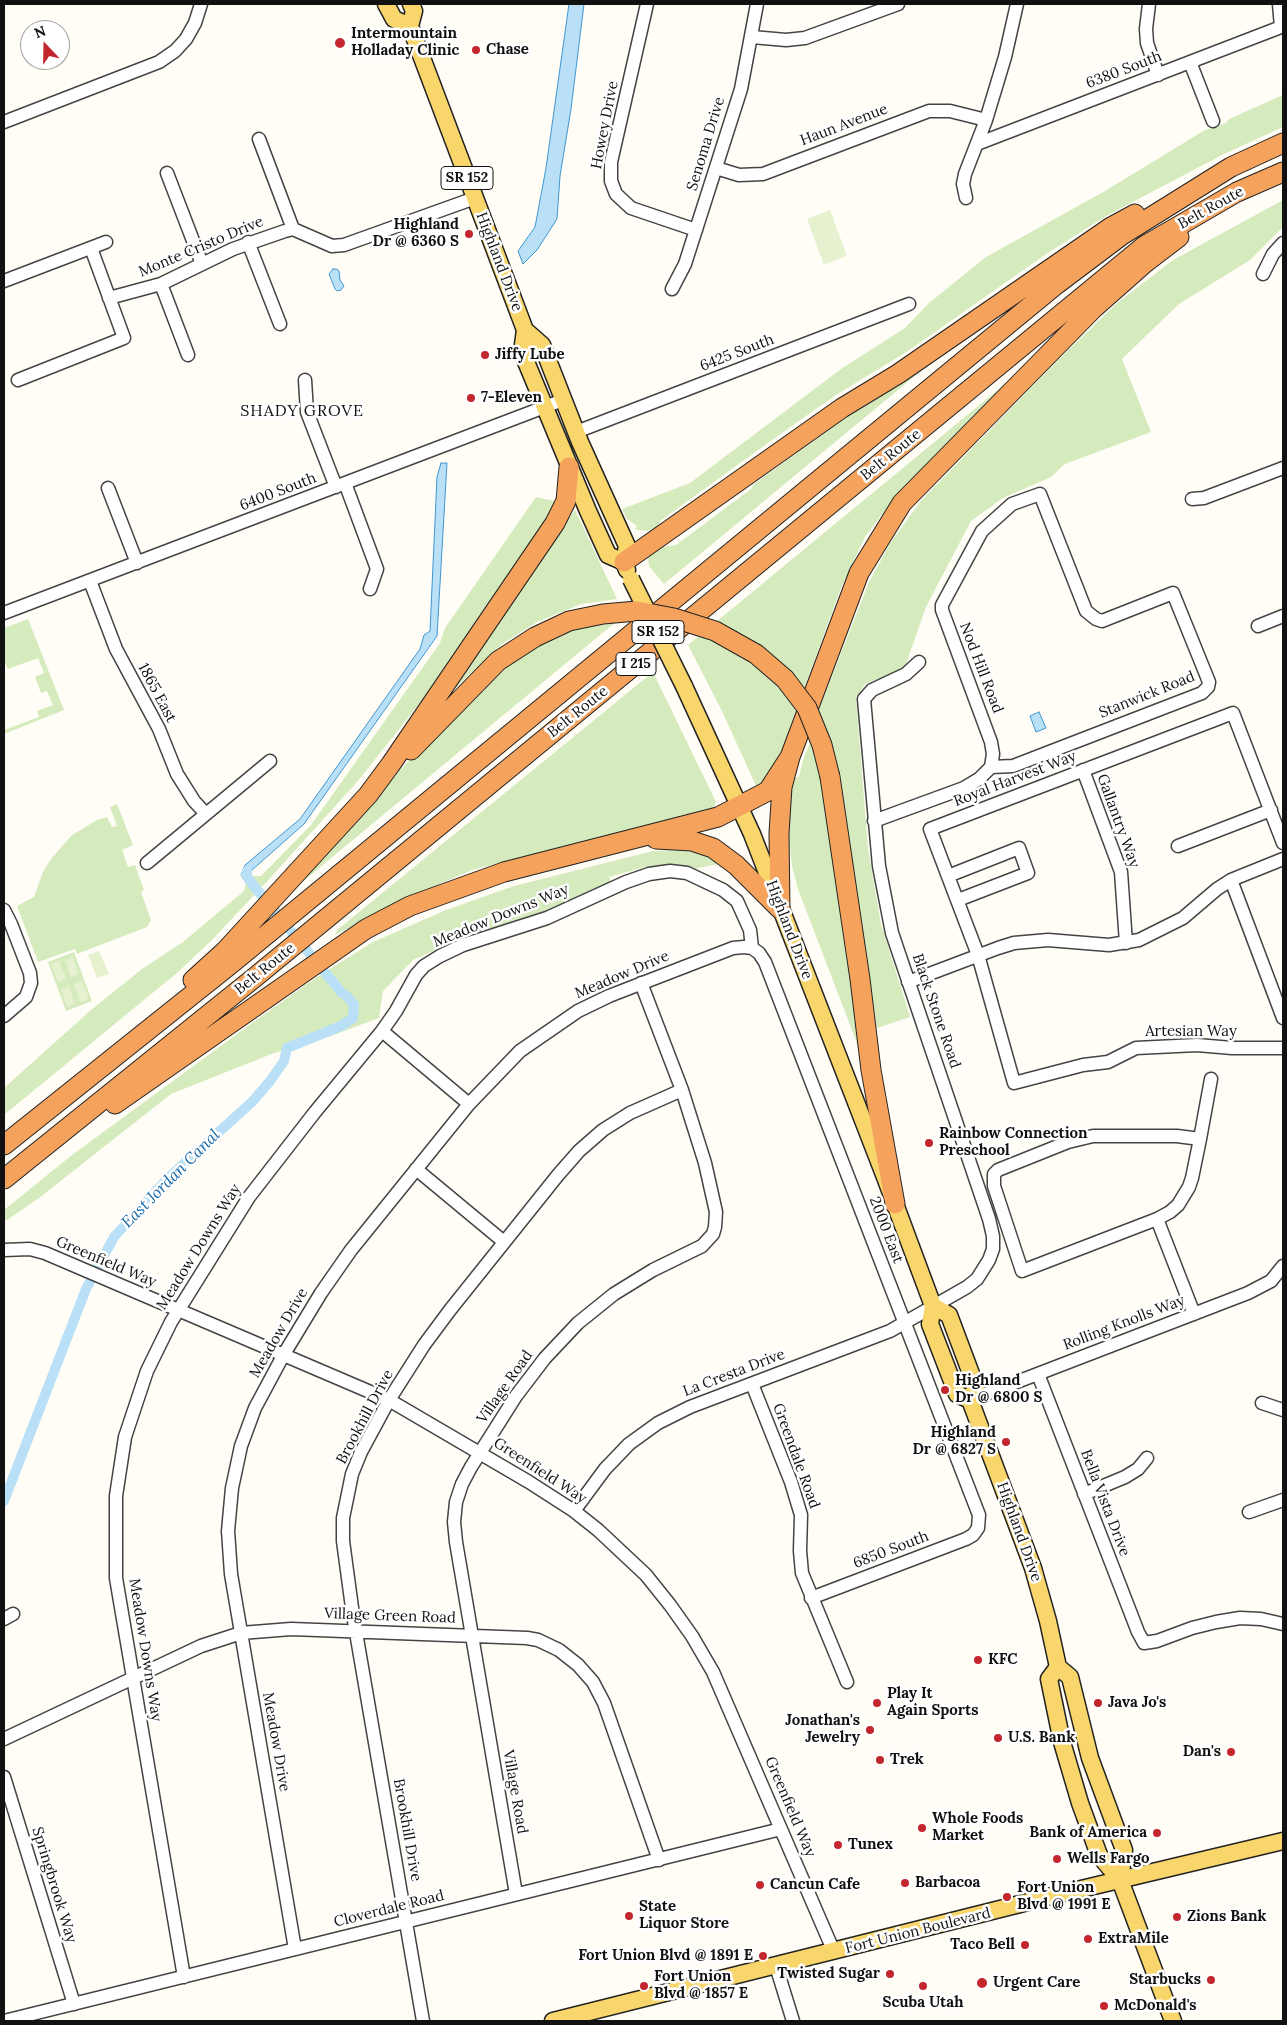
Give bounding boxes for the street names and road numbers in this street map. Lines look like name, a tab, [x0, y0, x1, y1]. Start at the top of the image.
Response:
street label: 6380 South	[1084, 47, 1164, 93]
street label: Howey Drive	[588, 79, 622, 171]
street label: Senoma Drive	[683, 95, 729, 193]
street label: Haun Avenue	[798, 100, 890, 150]
road number: SR 152	[441, 167, 493, 190]
street label: Belt Route	[1175, 183, 1247, 233]
street label: Highland Drive	[472, 210, 526, 314]
street label: Monte Cristo Drive	[136, 213, 266, 281]
street label: 6425 South	[697, 331, 777, 375]
street label: Belt Route	[857, 425, 925, 485]
street label: 6400 South	[237, 469, 319, 515]
road number: SR 152	[632, 620, 684, 644]
street label: Nod Hill Road	[955, 620, 1007, 716]
road number: I 215	[616, 652, 656, 676]
street label: 1865 East	[134, 660, 180, 726]
street label: Stanwick Road	[1096, 668, 1198, 722]
street label: Belt Route	[544, 682, 612, 742]
street label: Royal Harvest Way	[951, 747, 1079, 811]
street label: Gallantry Way	[1093, 772, 1143, 870]
street label: Highland Drive	[762, 878, 816, 982]
street label: Meadow Downs Way	[431, 881, 571, 951]
street label: Belt Route	[231, 939, 299, 999]
street label: Meadow Drive	[572, 947, 672, 1003]
street label: Black Stone Road	[908, 951, 964, 1071]
street label: Artesian Way	[1145, 1023, 1237, 1041]
street label: Meadow Downs Way	[153, 1181, 245, 1313]
street label: 2000 East	[865, 1194, 907, 1266]
street label: Greenfield Way	[53, 1233, 159, 1291]
street label: Meadow Drive	[246, 1285, 312, 1381]
street label: Rolling Knolls Way	[1061, 1292, 1187, 1354]
street label: La Cresta Drive	[681, 1345, 787, 1401]
street label: Village Road	[473, 1347, 537, 1427]
street label: Brookhill Drive	[333, 1367, 397, 1467]
street label: Greendale Road	[769, 1401, 823, 1511]
street label: Greenfield Way	[490, 1434, 590, 1508]
street label: Bella Vista Drive	[1076, 1447, 1134, 1559]
street label: Highland Drive	[993, 1480, 1045, 1584]
street label: 6850 South	[851, 1527, 931, 1573]
street label: Meadow Downs Way	[125, 1577, 165, 1723]
street label: Village Green Road	[324, 1605, 456, 1627]
street label: Meadow Drive	[258, 1691, 294, 1793]
street label: Village Road	[499, 1749, 531, 1835]
street label: Greenfield Way	[761, 1754, 819, 1860]
street label: Brookhill Drive	[389, 1777, 425, 1883]
street label: Springbrook Way	[28, 1825, 80, 1945]
street label: Cloverdale Road	[332, 1887, 446, 1931]
street label: Fort Union Boulevard	[843, 1904, 993, 1958]

